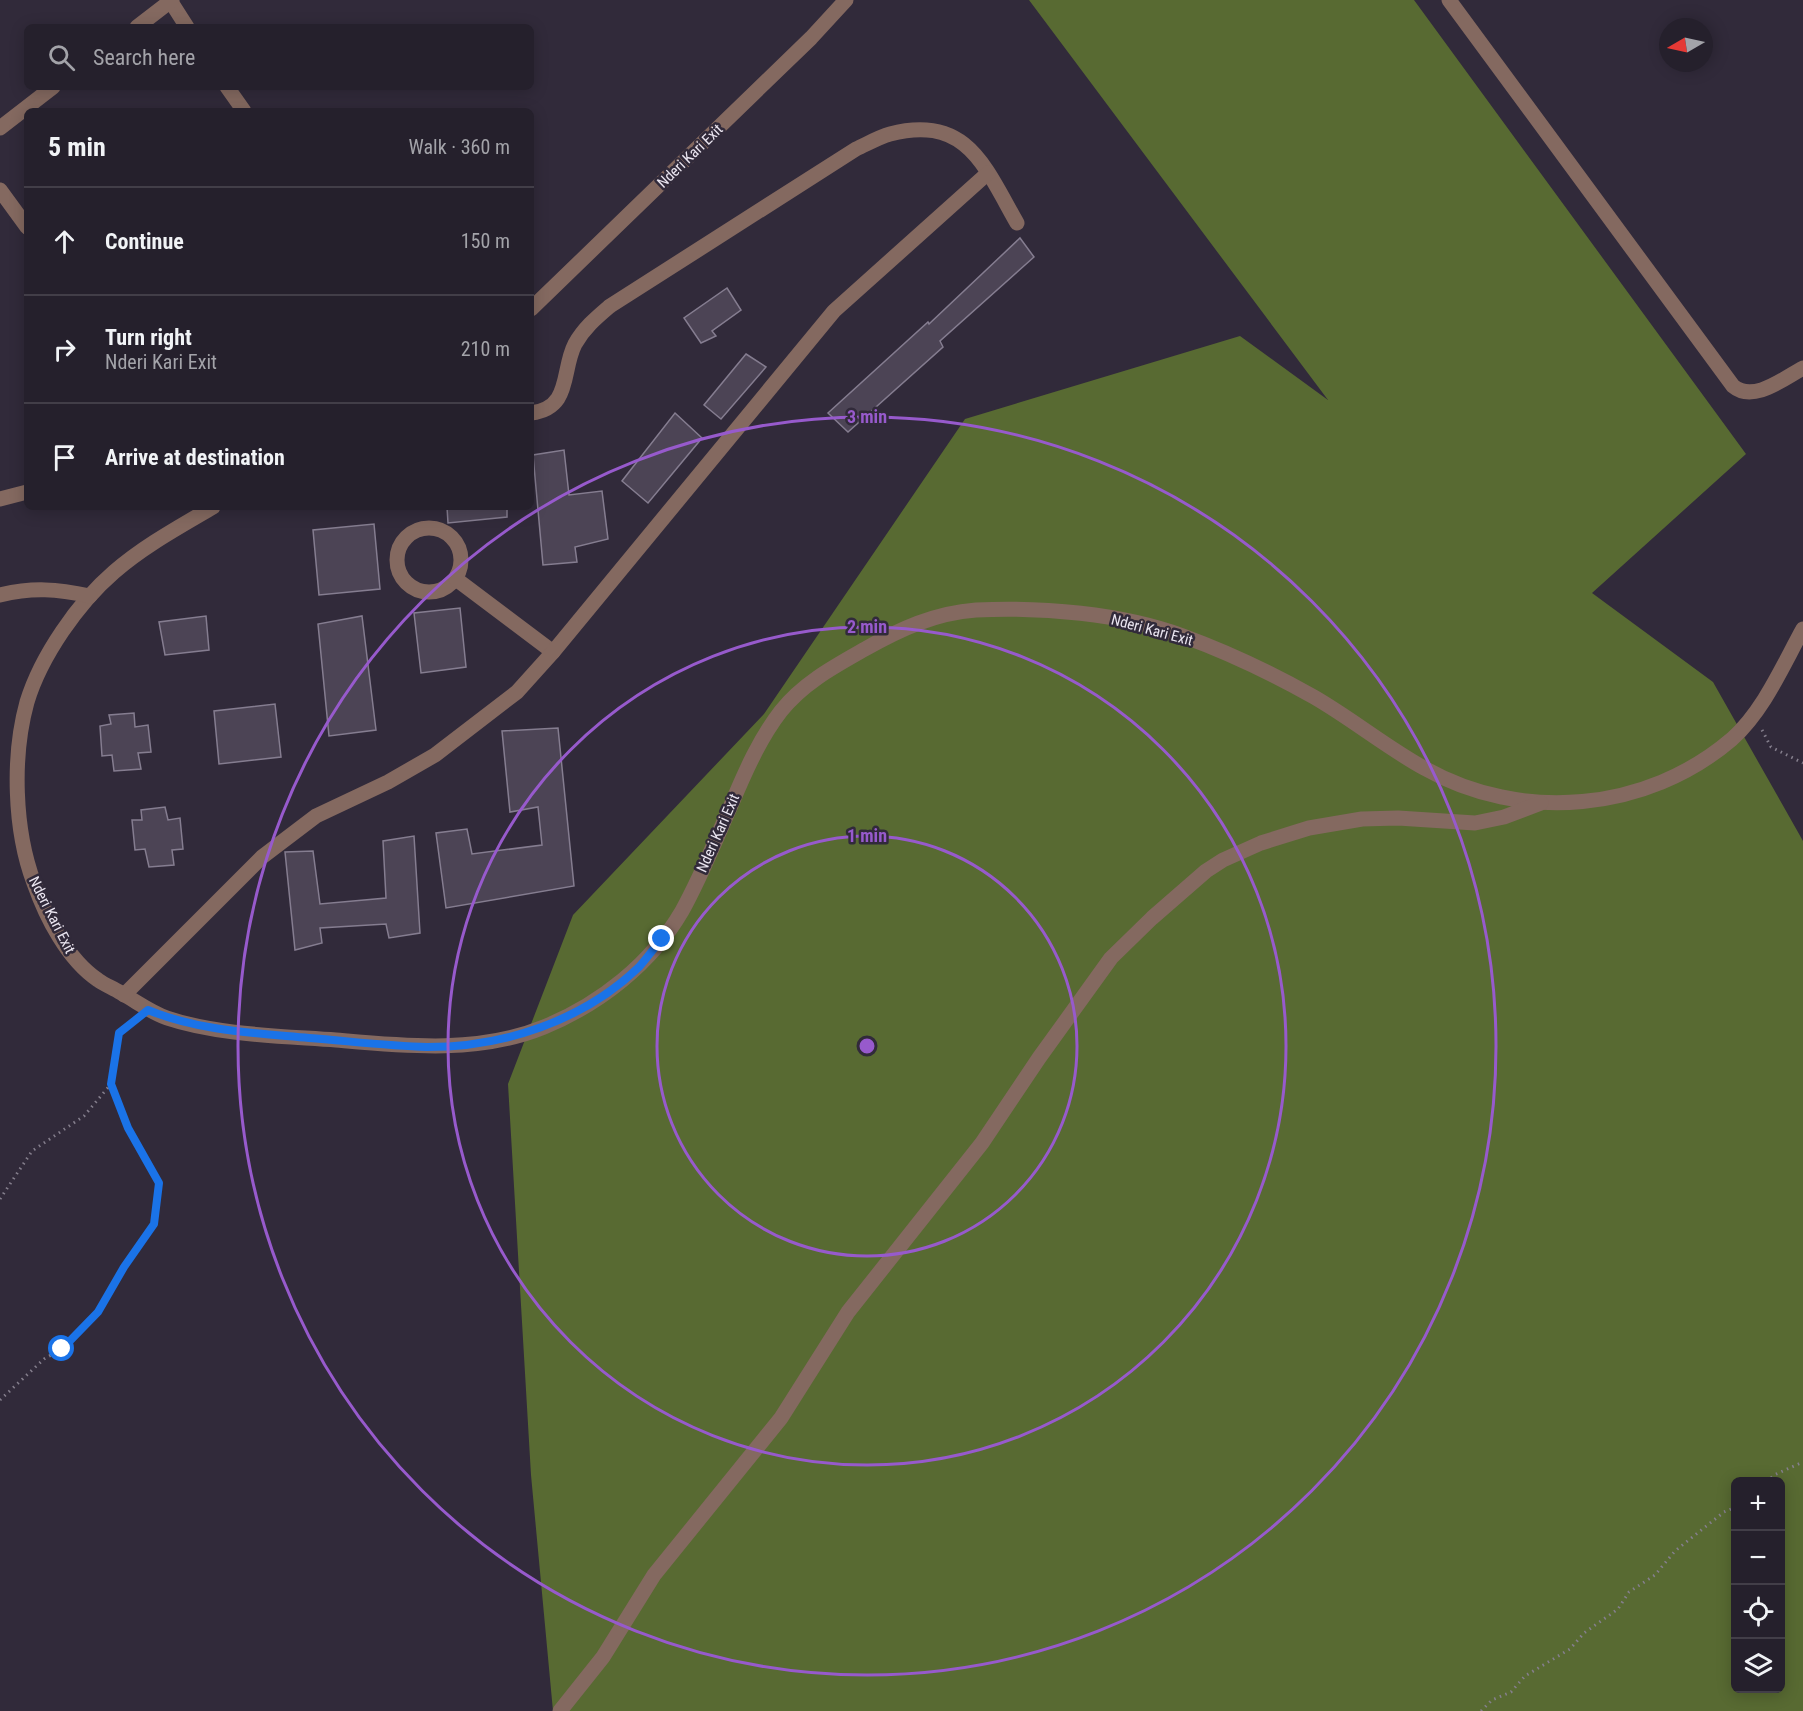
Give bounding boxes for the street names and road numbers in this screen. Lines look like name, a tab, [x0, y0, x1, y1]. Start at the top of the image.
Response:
street label: Nderi Kari Exit	[654, 120, 726, 192]
street label: Nderi Kari Exit	[1109, 610, 1195, 650]
street label: Nderi Kari Exit	[693, 791, 743, 875]
street label: Nderi Kari Exit	[25, 874, 79, 956]

